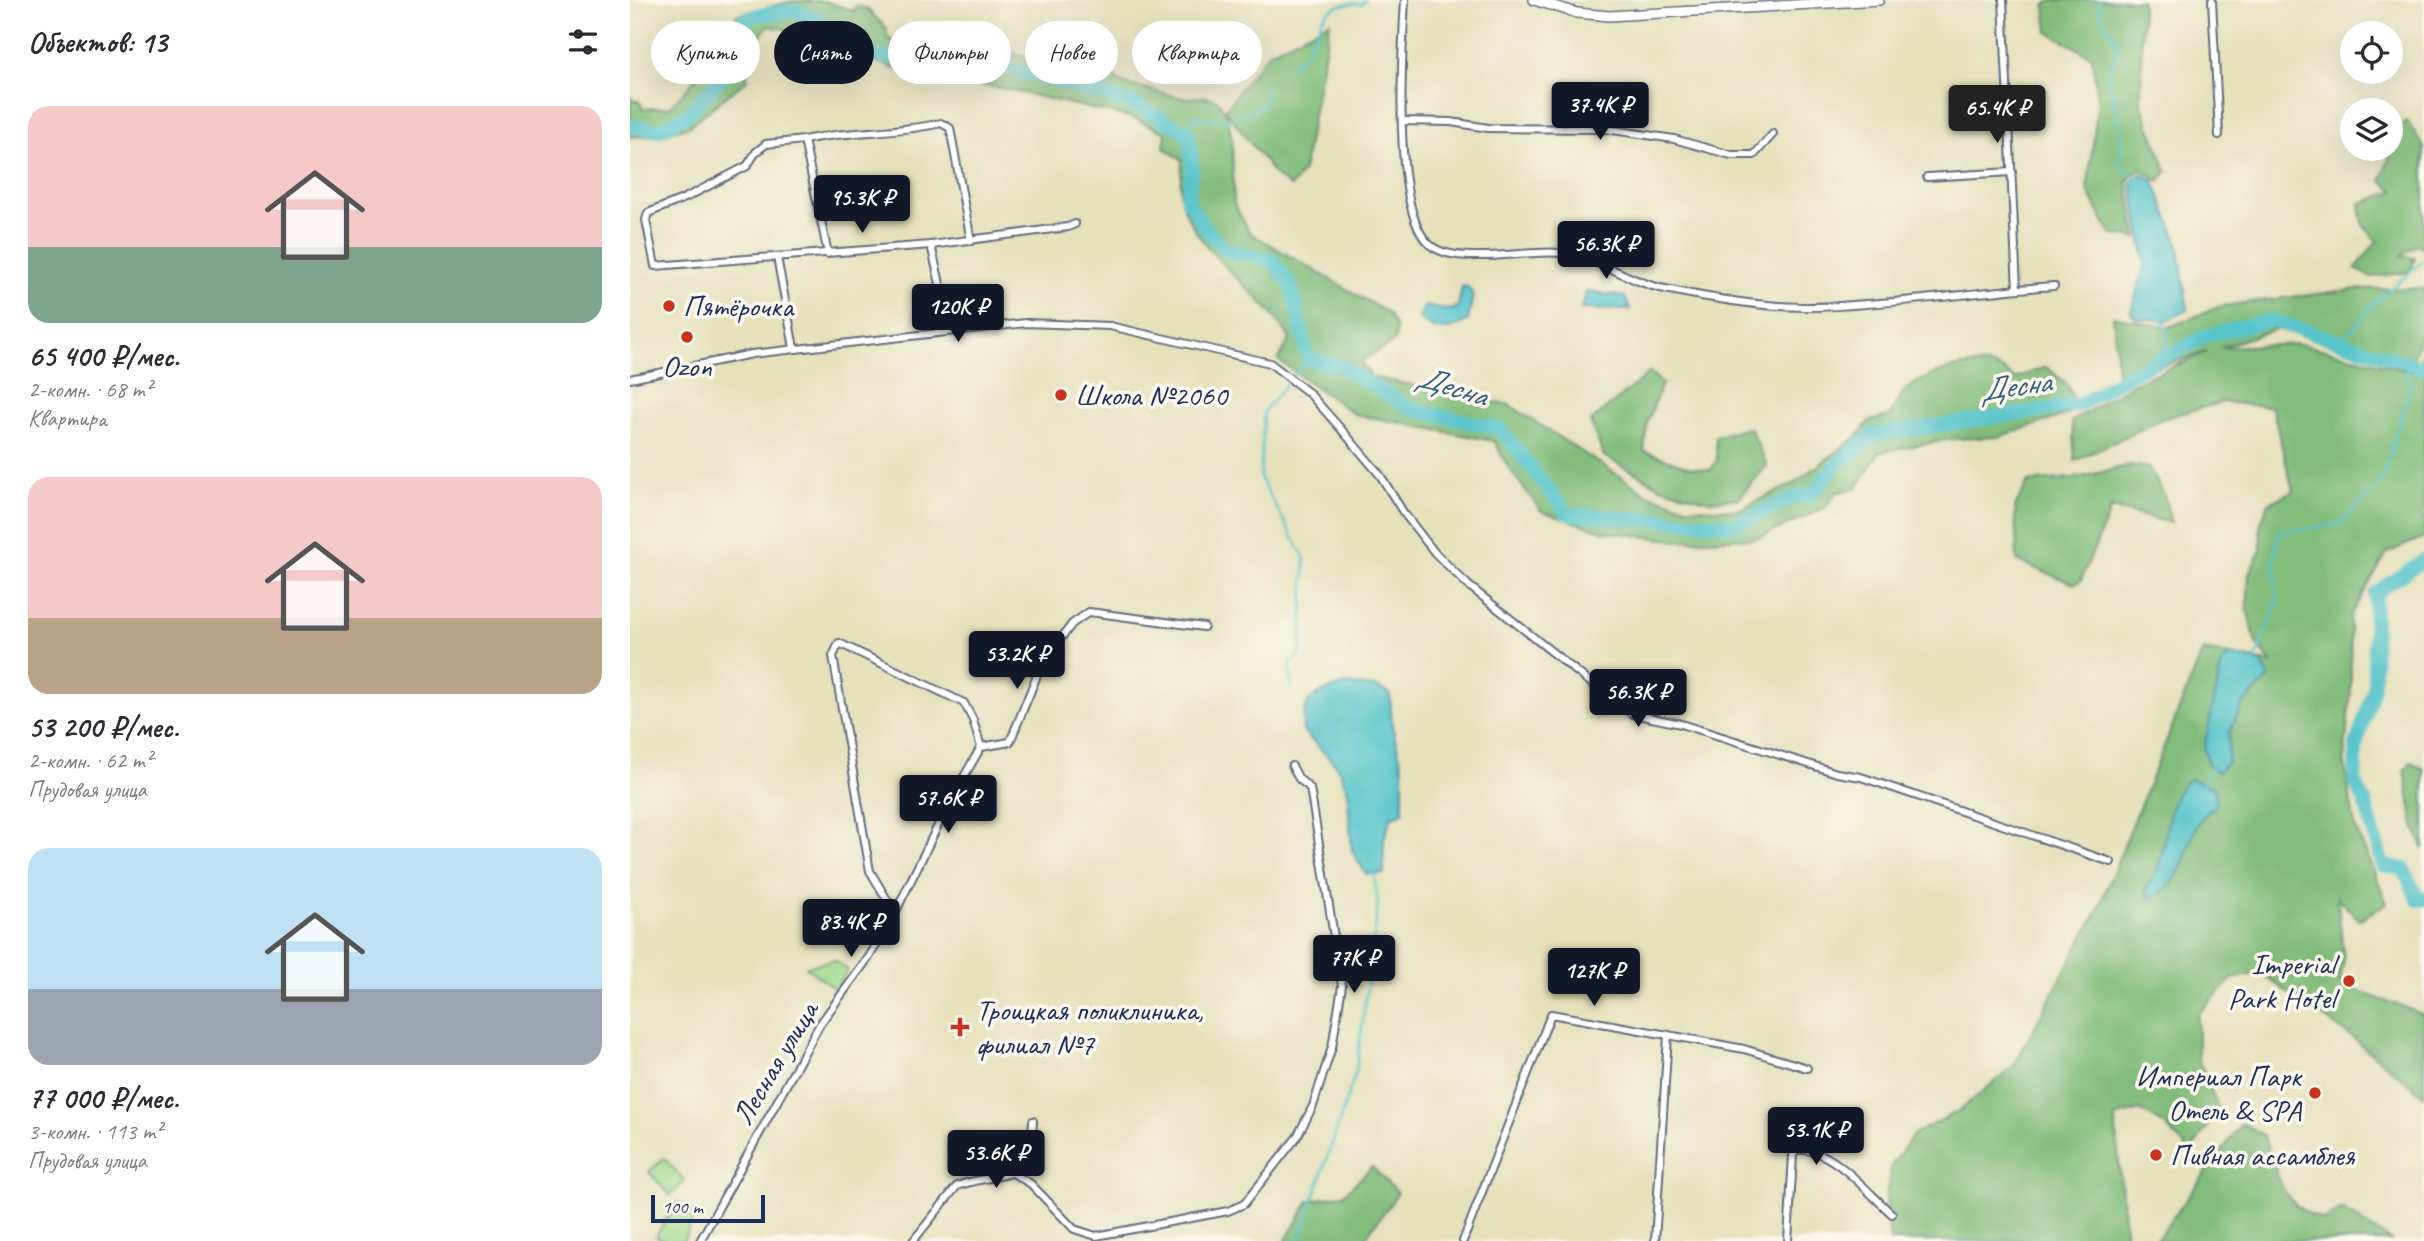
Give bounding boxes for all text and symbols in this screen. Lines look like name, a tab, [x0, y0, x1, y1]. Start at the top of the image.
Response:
chip: Купить	[651, 21, 760, 84]
chip: Снять	[774, 21, 874, 84]
chip: Фильтры	[888, 21, 1011, 84]
chip: Новое	[1025, 21, 1118, 84]
chip: Квартира	[1132, 21, 1262, 84]
map controls	[2340, 21, 2403, 161]
button: locate	[2340, 21, 2403, 84]
text: Объектов: 13	[28, 23, 167, 61]
icon: filters	[564, 23, 602, 61]
pin: 37.4K ₽	[1535, 82, 1665, 142]
pin: 65.4K ₽	[1932, 86, 2062, 145]
text: 37.4K ₽	[1568, 90, 1632, 119]
text: 65.4K ₽	[1965, 93, 2029, 122]
button: layers	[2340, 98, 2403, 161]
icon: home	[252, 152, 378, 278]
pin: 95.3K ₽	[797, 176, 927, 235]
text: 95.3K ₽	[830, 183, 894, 212]
pin: 56.3K ₽	[1541, 222, 1671, 281]
text: 56.3K ₽	[1574, 229, 1638, 258]
pin: 120K ₽	[901, 284, 1015, 344]
place label: Пятёрочка	[683, 287, 795, 325]
text: 120K ₽	[928, 292, 988, 321]
marker: Пятёрочка	[661, 298, 677, 314]
marker: Ozon	[679, 329, 695, 345]
text: 65 400 ₽/мес.	[28, 337, 179, 375]
place label: Ozon	[662, 347, 712, 385]
water label: Десна	[1411, 356, 1495, 417]
water label: Десна	[1976, 360, 2056, 411]
text: 2-комн. · 68 m²	[28, 375, 152, 404]
place label: Школа №2060	[1075, 376, 1230, 414]
marker: Школа №2060	[1053, 387, 1069, 403]
text: Квартира	[28, 404, 106, 433]
icon: home	[252, 523, 378, 649]
pin: 53.2K ₽	[952, 632, 1082, 691]
text: 53.2K ₽	[985, 639, 1049, 668]
pin: 56.3K ₽	[1573, 670, 1703, 729]
text: 56.3K ₽	[1606, 677, 1670, 706]
text: 53 200 ₽/мес.	[28, 708, 179, 746]
text: 2-комн. · 62 m²	[28, 746, 152, 775]
text: Прудовая улица	[28, 775, 147, 804]
pin: 57.6K ₽	[883, 776, 1013, 835]
text: 57.6K ₽	[916, 783, 980, 812]
icon: home	[252, 894, 378, 1020]
pin: 83.4K ₽	[786, 900, 916, 959]
text: 83.4K ₽	[819, 907, 883, 936]
pin: 77K ₽	[1305, 936, 1403, 995]
text: 77K ₽	[1329, 943, 1379, 972]
place label: Imperial Park Hotel	[2228, 945, 2340, 1017]
pin: 127K ₽	[1537, 948, 1651, 1008]
text: 127K ₽	[1564, 956, 1624, 985]
marker: Imperial Park Hotel	[2341, 973, 2357, 989]
place label: Троицкая поликлиника, филиал №7	[976, 991, 1204, 1063]
street label: Лесная улица	[723, 992, 828, 1132]
marker: Троицкая поликлиника, филиал №7	[950, 1017, 970, 1037]
place label: Империал Парк Отель & SPA	[2136, 1057, 2303, 1129]
text: 77 000 ₽/мес.	[28, 1079, 179, 1117]
marker: Империал Парк Отель & SPA	[2307, 1085, 2323, 1101]
pin: 53.1K ₽	[1751, 1108, 1881, 1167]
text: 53.1K ₽	[1784, 1115, 1848, 1144]
text: 3-комн. · 113 m²	[28, 1117, 162, 1146]
pin: 53.6K ₽	[931, 1130, 1061, 1190]
place label: Пивная ассамблея	[2170, 1136, 2355, 1174]
text: 53.6K ₽	[964, 1138, 1028, 1167]
text: Прудовая улица	[28, 1146, 147, 1175]
marker: Пивная ассамблея	[2148, 1147, 2164, 1163]
scale bar	[651, 1192, 765, 1224]
text: 100 m	[662, 1195, 703, 1219]

